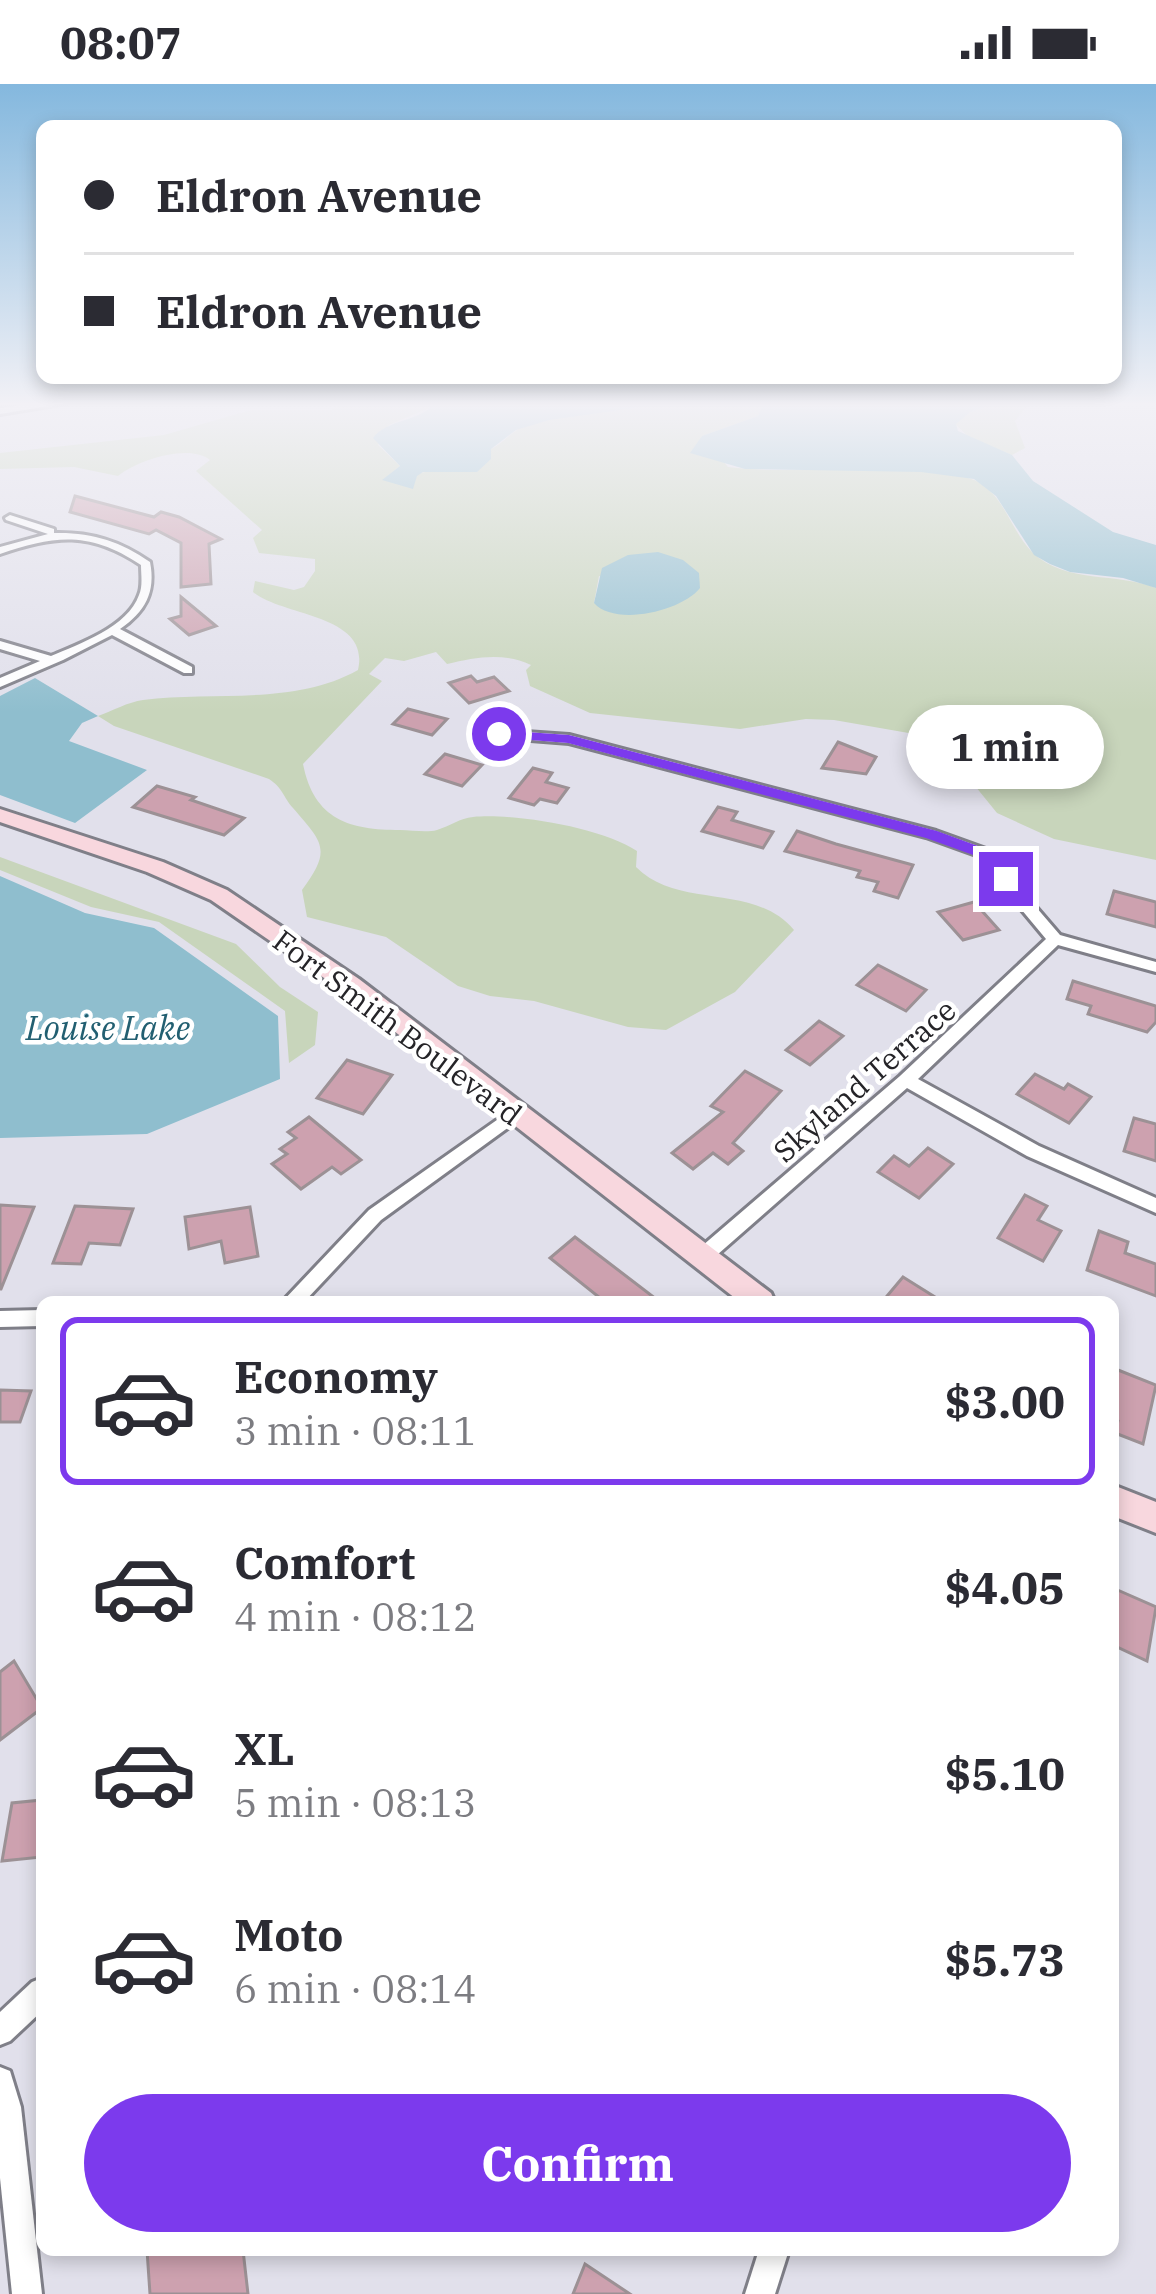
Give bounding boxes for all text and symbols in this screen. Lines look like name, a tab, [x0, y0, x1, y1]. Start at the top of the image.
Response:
text: 08:07	[60, 13, 182, 71]
text: Eldron Avenue	[156, 166, 482, 224]
text: Eldron Avenue	[156, 282, 482, 340]
callout: 1 min	[907, 705, 1105, 789]
route start	[472, 707, 526, 761]
text: 1 min	[950, 721, 1060, 772]
route end	[979, 852, 1033, 906]
street label: Fort Smith Boulevard	[266, 921, 530, 1133]
street label: Skyland Terrace	[765, 990, 963, 1170]
water label: Louise Lake	[25, 1006, 191, 1049]
icon: car	[90, 1347, 198, 1455]
text: Economy	[234, 1347, 438, 1405]
text: $3.00	[945, 1372, 1065, 1430]
text: 3 min · 08:11	[234, 1405, 476, 1456]
icon: car	[90, 1533, 198, 1641]
text: Comfort	[234, 1533, 415, 1591]
text: $4.05	[945, 1558, 1065, 1616]
text: 4 min · 08:12	[234, 1591, 476, 1642]
icon: car	[90, 1719, 198, 1827]
text: XL	[234, 1719, 295, 1777]
text: $5.10	[945, 1744, 1065, 1802]
text: 5 min · 08:13	[234, 1777, 476, 1828]
icon: car	[90, 1905, 198, 2013]
text: Moto	[234, 1905, 344, 1963]
text: $5.73	[945, 1930, 1065, 1988]
text: 6 min · 08:14	[234, 1963, 476, 2014]
button: Confirm	[84, 2094, 1071, 2232]

